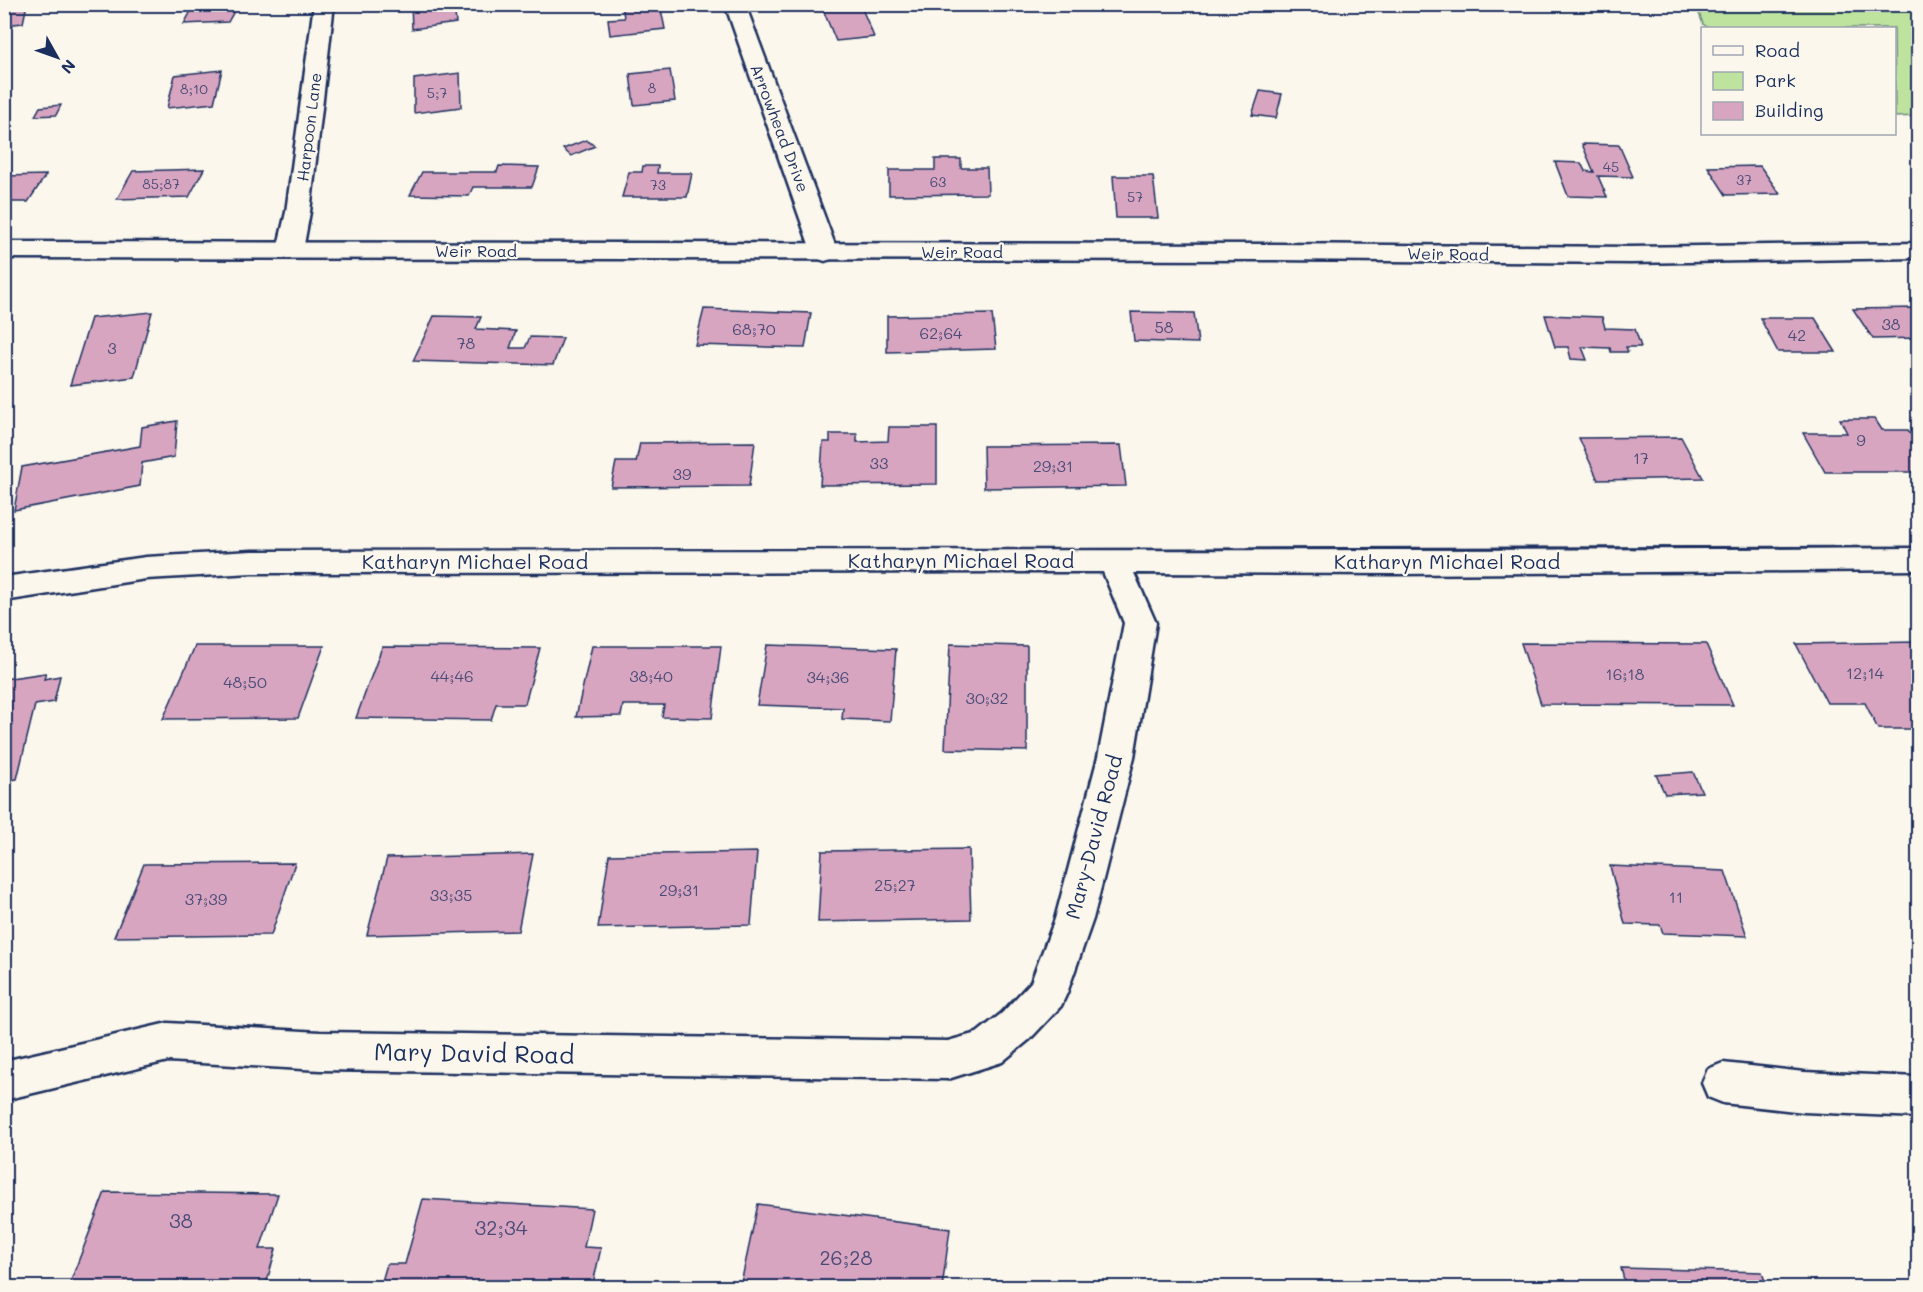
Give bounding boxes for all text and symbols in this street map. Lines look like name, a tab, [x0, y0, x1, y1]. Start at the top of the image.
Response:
north arrow	[27, 27, 87, 87]
legend	[1701, 27, 1896, 135]
text: Road	[1755, 38, 1800, 62]
text: N	[57, 56, 81, 78]
street label: Arrowhead Drive	[746, 61, 815, 195]
text: Park	[1755, 68, 1796, 92]
street label: Harpoon Lane	[291, 71, 326, 183]
house number: 8	[648, 78, 656, 97]
house number: 8;10	[180, 79, 208, 98]
house number: 5;7	[427, 83, 447, 102]
text: Building	[1755, 98, 1823, 122]
house number: 45	[1603, 157, 1619, 176]
house number: 37	[1736, 170, 1752, 189]
house number: 63	[930, 172, 946, 191]
house number: 85;87	[142, 174, 180, 193]
house number: 73	[650, 175, 666, 194]
house number: 57	[1127, 187, 1143, 206]
street label: Weir Road	[435, 240, 517, 261]
street label: Weir Road	[921, 241, 1003, 262]
street label: Weir Road	[1407, 242, 1489, 265]
house number: 38	[1881, 313, 1901, 334]
house number: 58	[1154, 316, 1174, 337]
house number: 68;70	[732, 318, 776, 339]
house number: 62;64	[920, 322, 963, 343]
house number: 42	[1788, 324, 1806, 345]
house number: 78	[457, 332, 476, 353]
house number: 3	[107, 337, 117, 358]
house number: 9	[1856, 429, 1866, 450]
house number: 17	[1633, 447, 1649, 468]
house number: 33	[870, 452, 888, 473]
house number: 29;31	[1033, 455, 1073, 476]
house number: 39	[673, 463, 691, 484]
street label: Katharyn Michael Road	[848, 547, 1074, 573]
street label: Katharyn Michael Road	[362, 548, 588, 574]
street label: Katharyn Michael Road	[1334, 548, 1560, 574]
house number: 12;14	[1846, 662, 1885, 683]
house number: 16;18	[1606, 663, 1645, 684]
house number: 44;46	[430, 665, 474, 686]
house number: 38;40	[629, 665, 673, 686]
house number: 34;36	[806, 666, 850, 687]
house number: 48;50	[223, 671, 267, 692]
house number: 30;32	[966, 687, 1008, 708]
street label: Mary-David Road	[1059, 752, 1127, 922]
house number: 25;27	[874, 874, 916, 895]
house number: 29;31	[659, 879, 699, 900]
house number: 33;35	[430, 884, 472, 905]
house number: 11	[1669, 886, 1683, 907]
house number: 37;39	[185, 888, 227, 909]
street label: Mary David Road	[374, 1035, 575, 1070]
house number: 38	[169, 1207, 193, 1233]
house number: 32;34	[475, 1214, 528, 1240]
house number: 26;28	[819, 1244, 873, 1270]

